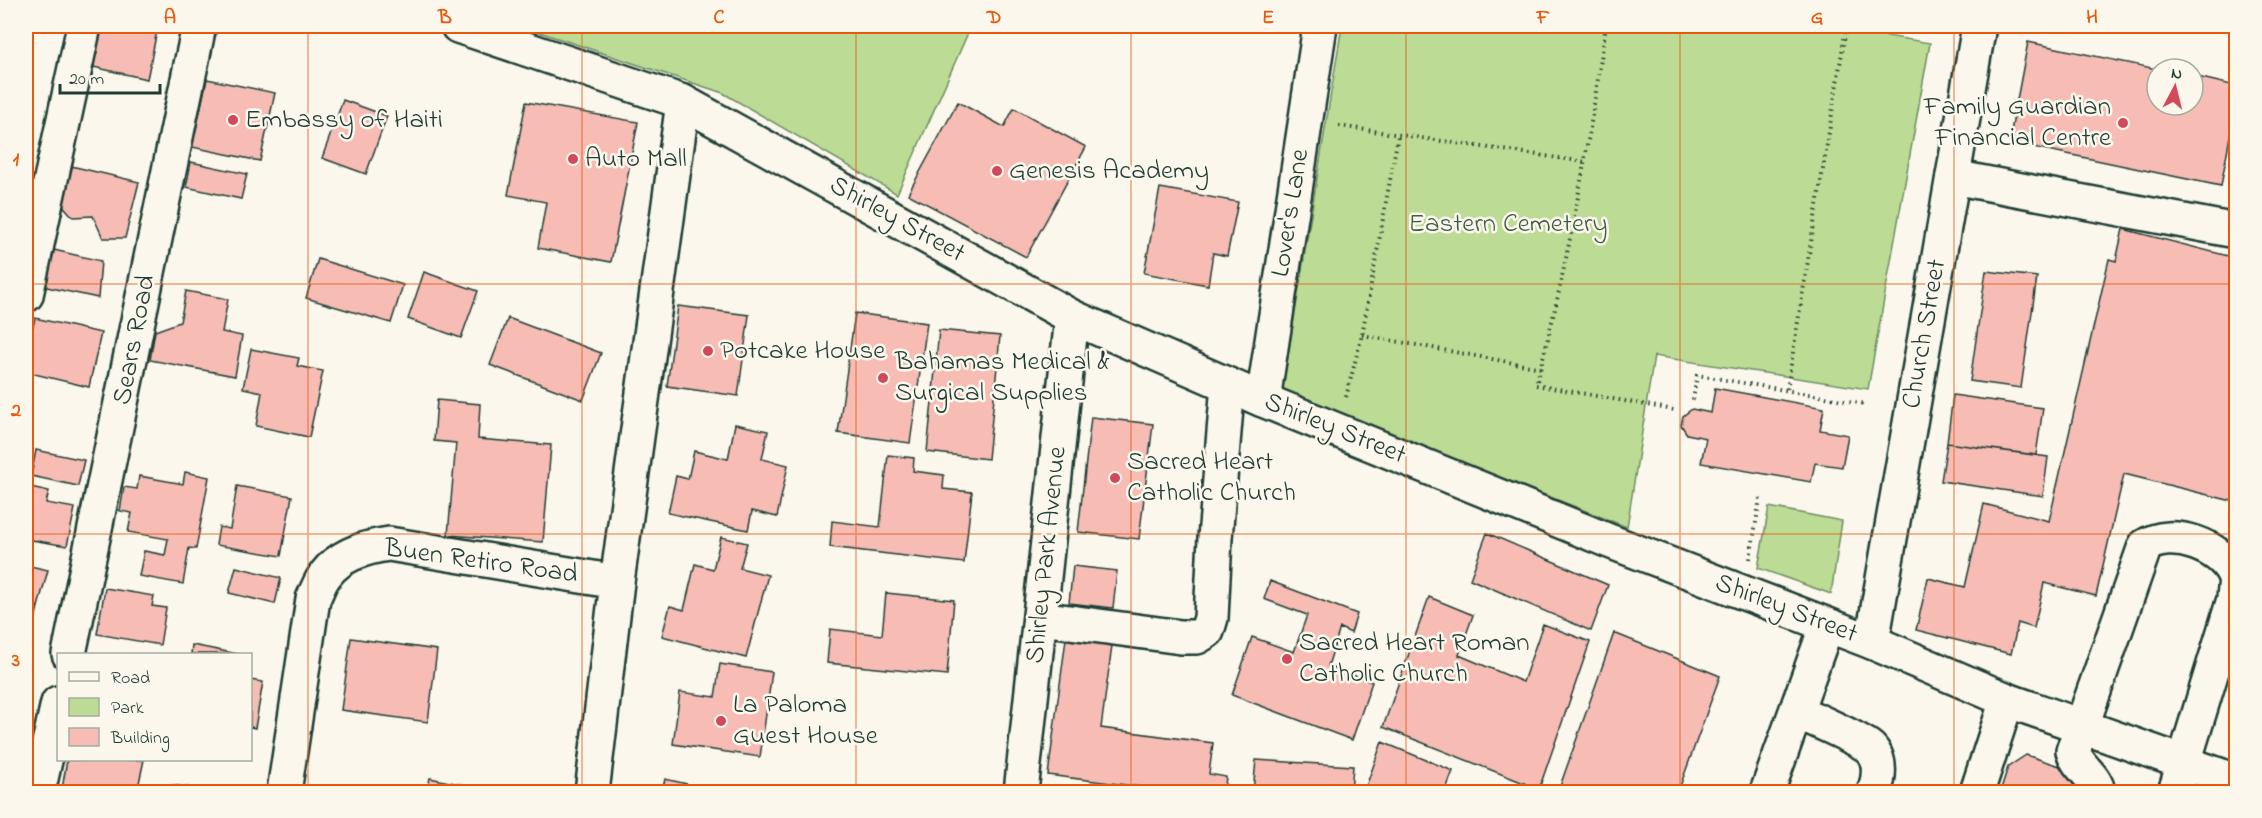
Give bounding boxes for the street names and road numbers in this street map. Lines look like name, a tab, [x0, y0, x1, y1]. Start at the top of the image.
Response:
street label: Lover's Lane	[1262, 145, 1320, 280]
street label: Shirley Street	[822, 167, 972, 273]
street label: Church Street	[1893, 256, 1957, 412]
street label: Sears Road	[103, 272, 167, 408]
street label: Shirley Street	[1258, 383, 1412, 475]
street label: Shirley Park Avenue	[1016, 444, 1078, 665]
street label: Buen Retiro Road	[381, 529, 580, 595]
street label: Shirley Street	[1709, 564, 1863, 654]

